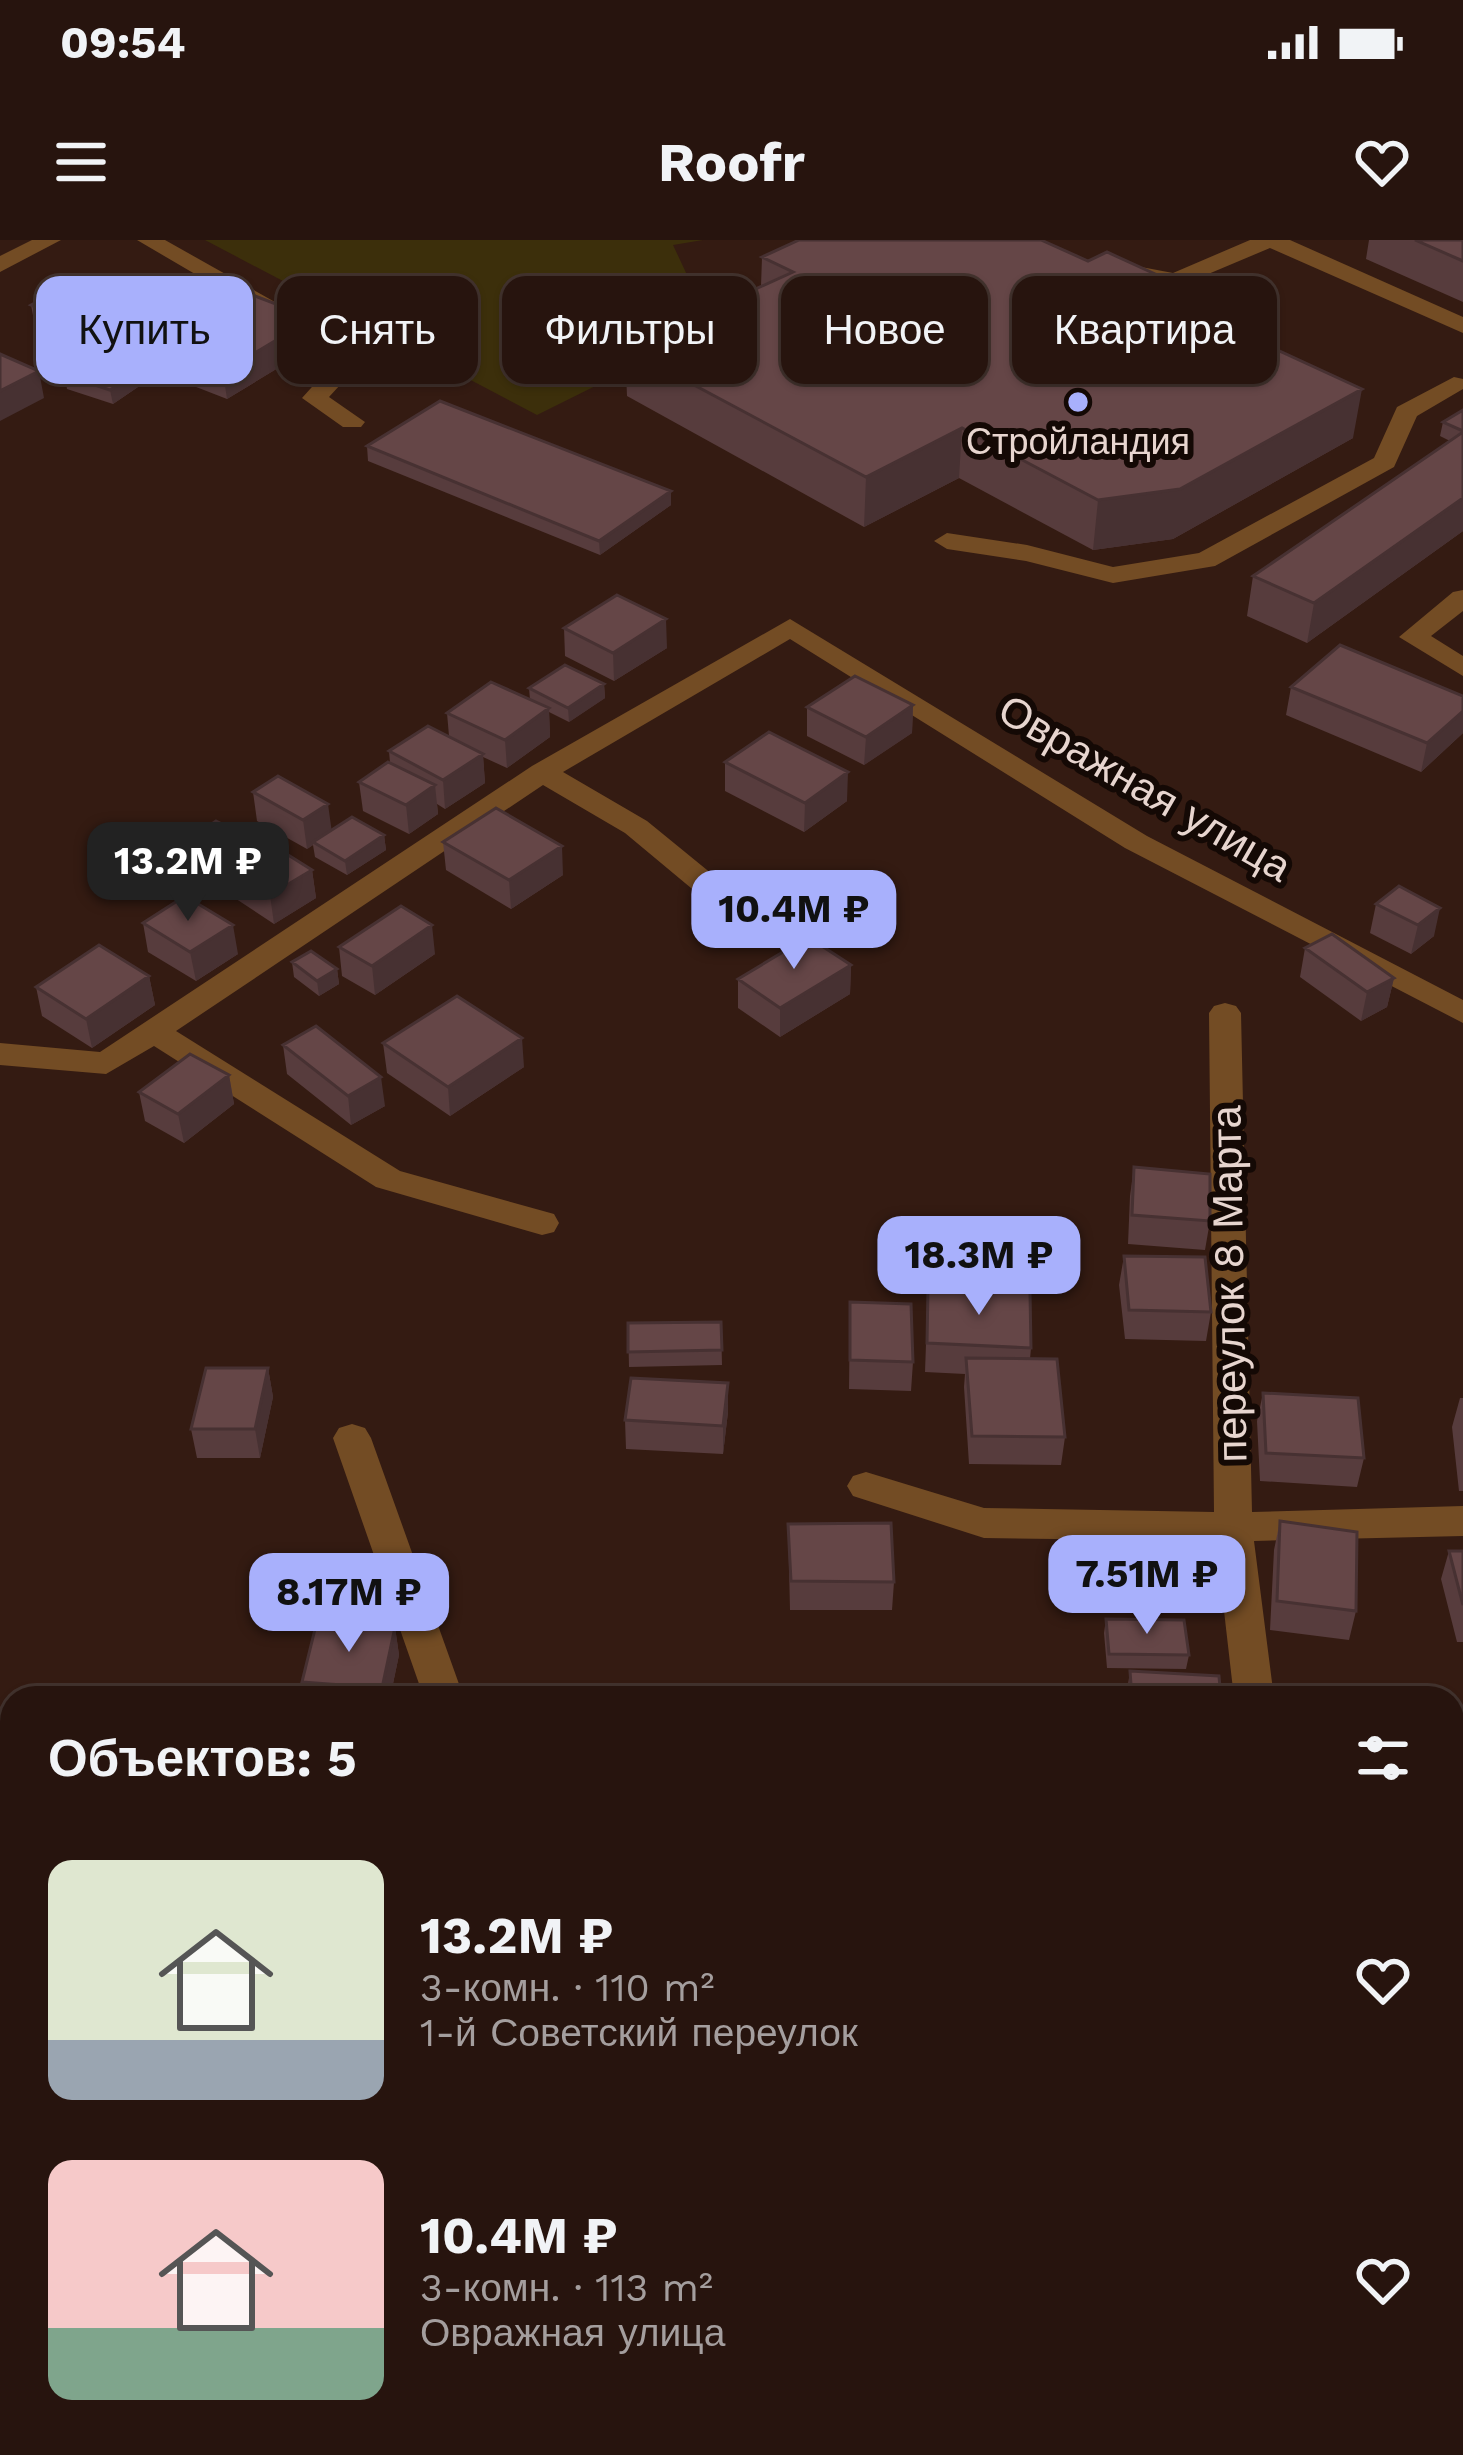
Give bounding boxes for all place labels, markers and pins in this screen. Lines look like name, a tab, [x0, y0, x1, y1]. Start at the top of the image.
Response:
marker: Стройландия	[1065, 389, 1091, 415]
place label: Стройландия	[966, 421, 1190, 463]
pin: 13.2M ₽	[77, 822, 299, 924]
pin: 10.4M ₽	[683, 870, 905, 972]
pin: 18.3M ₽	[868, 1216, 1090, 1318]
pin: 7.51M ₽	[1036, 1535, 1258, 1637]
pin: 8.17M ₽	[238, 1553, 460, 1655]

